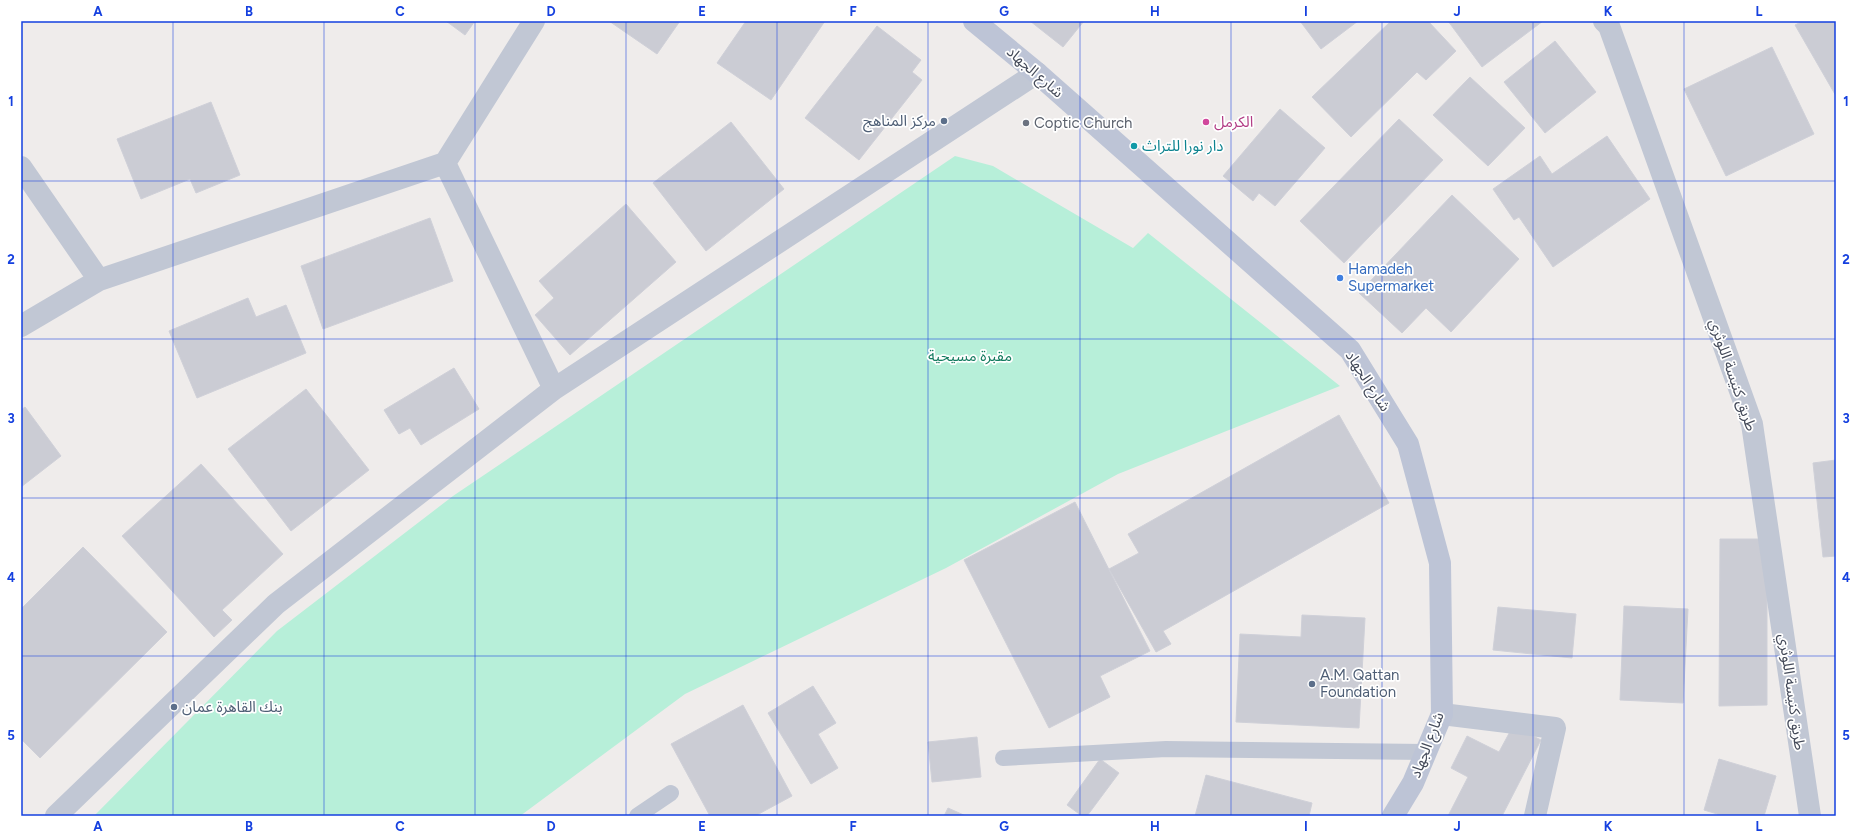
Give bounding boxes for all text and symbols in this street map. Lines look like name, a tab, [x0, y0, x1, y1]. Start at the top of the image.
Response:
text: A	[93, 4, 103, 19]
text: B	[245, 4, 253, 19]
text: C	[395, 4, 405, 19]
text: D	[546, 4, 556, 19]
text: E	[698, 4, 706, 19]
text: F	[849, 4, 857, 19]
text: G	[999, 4, 1009, 19]
text: H	[1150, 4, 1160, 19]
text: I	[1304, 4, 1308, 19]
text: J	[1453, 4, 1461, 19]
text: K	[1604, 4, 1613, 19]
text: L	[1756, 4, 1763, 19]
street label: شارع الجهاد	[1001, 43, 1067, 104]
text: 1	[8, 94, 14, 109]
text: 1	[1843, 94, 1849, 109]
place label: مركز المناهج	[863, 112, 936, 133]
place label: الكرمل	[1214, 113, 1253, 131]
place label: Coptic Church	[1034, 114, 1132, 132]
marker: مركز المناهج	[939, 116, 949, 126]
marker: الكرمل	[1201, 117, 1211, 127]
marker: Coptic Church	[1021, 118, 1031, 128]
place label: دار نورا للتراث	[1142, 137, 1223, 155]
marker: دار نورا للتراث	[1129, 141, 1139, 151]
text: 2	[7, 252, 15, 267]
text: 2	[1842, 252, 1850, 267]
place label: Hamadeh Supermarket	[1348, 260, 1434, 295]
marker: Hamadeh Supermarket	[1335, 273, 1345, 283]
street label: طريق كنيسة اللوثري	[1703, 317, 1761, 434]
park label: مقبرة مسيحية	[928, 347, 1012, 365]
street label: شارع الجهاد	[1339, 347, 1394, 417]
text: 3	[7, 411, 15, 426]
text: 3	[1842, 411, 1850, 426]
text: 4	[7, 570, 15, 585]
text: 4	[1842, 570, 1850, 585]
street label: طريق كنيسة اللوثري	[1772, 633, 1809, 752]
place label: A.M. Qattan Foundation	[1320, 666, 1399, 701]
marker: A.M. Qattan Foundation	[1307, 679, 1317, 689]
place label: بنك القاهرة عمان	[182, 698, 283, 716]
marker: بنك القاهرة عمان	[169, 702, 179, 712]
street label: شارع الجهاد	[1406, 709, 1451, 782]
text: 5	[7, 728, 15, 743]
text: 5	[1842, 728, 1850, 743]
text: A	[93, 819, 103, 834]
text: B	[245, 819, 253, 834]
text: C	[395, 819, 405, 834]
text: D	[546, 819, 556, 834]
text: E	[698, 819, 706, 834]
text: F	[849, 819, 857, 834]
text: G	[999, 819, 1009, 834]
text: H	[1150, 819, 1160, 834]
text: I	[1304, 819, 1308, 834]
text: J	[1453, 819, 1461, 834]
text: K	[1604, 819, 1613, 834]
text: L	[1756, 819, 1763, 834]

